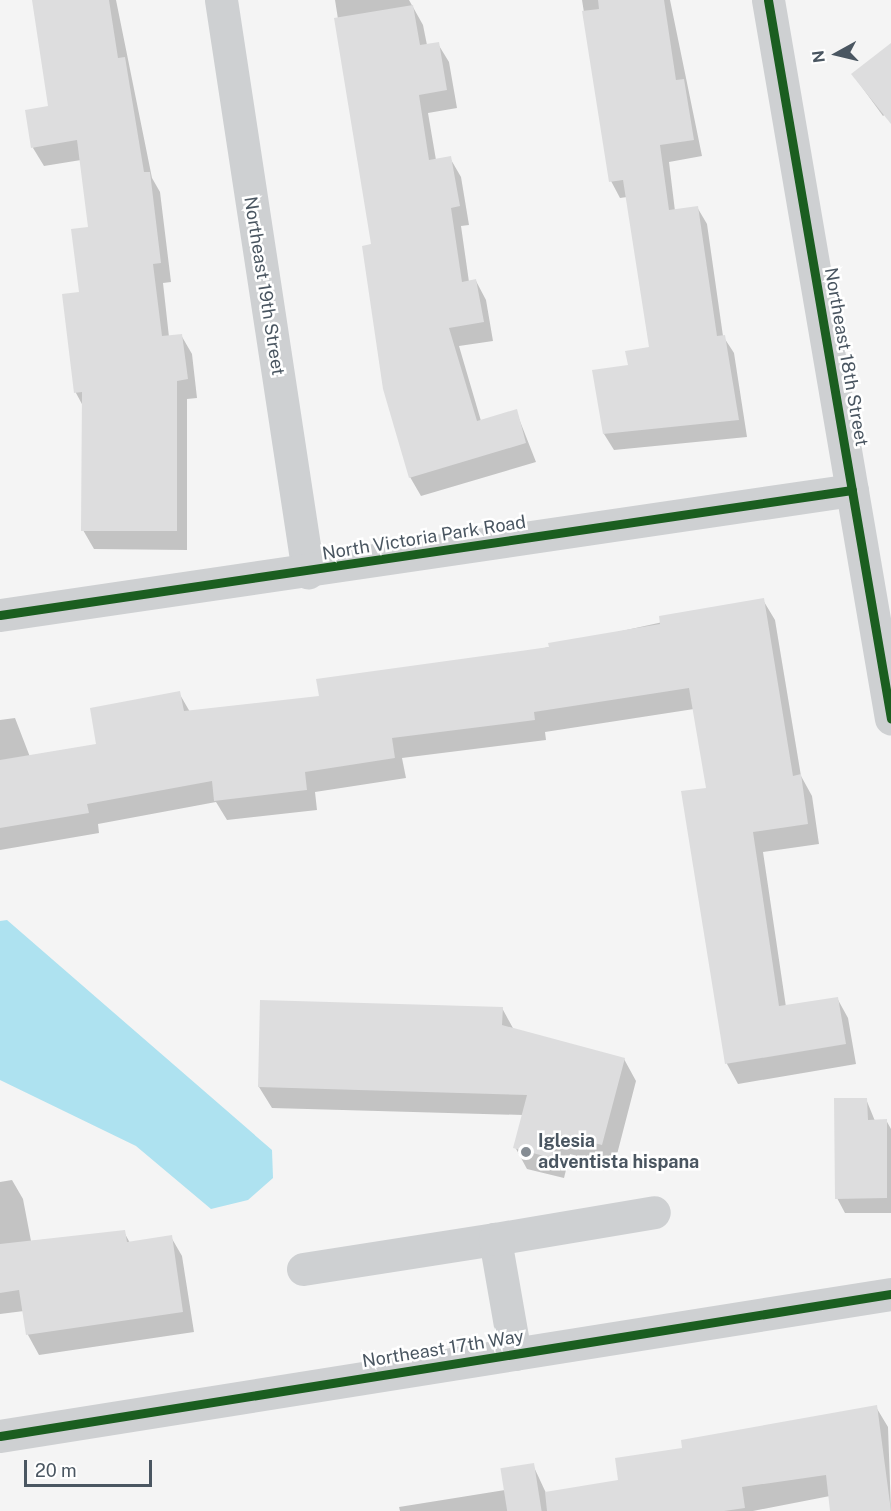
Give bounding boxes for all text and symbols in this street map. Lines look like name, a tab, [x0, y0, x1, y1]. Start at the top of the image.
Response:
north arrow	[807, 24, 867, 84]
text: N	[808, 49, 829, 64]
street label: Northeast 19th Street	[239, 195, 289, 377]
street label: Northeast 18th Street	[820, 266, 872, 448]
street label: North Victoria Park Road	[320, 511, 528, 565]
place label: Iglesia adventista hispana	[538, 1131, 699, 1174]
marker: Iglesia adventista hispana	[519, 1145, 533, 1159]
street label: Northeast 17th Way	[361, 1326, 525, 1372]
scale bar	[27, 1448, 154, 1486]
text: 20 m	[35, 1460, 77, 1481]

